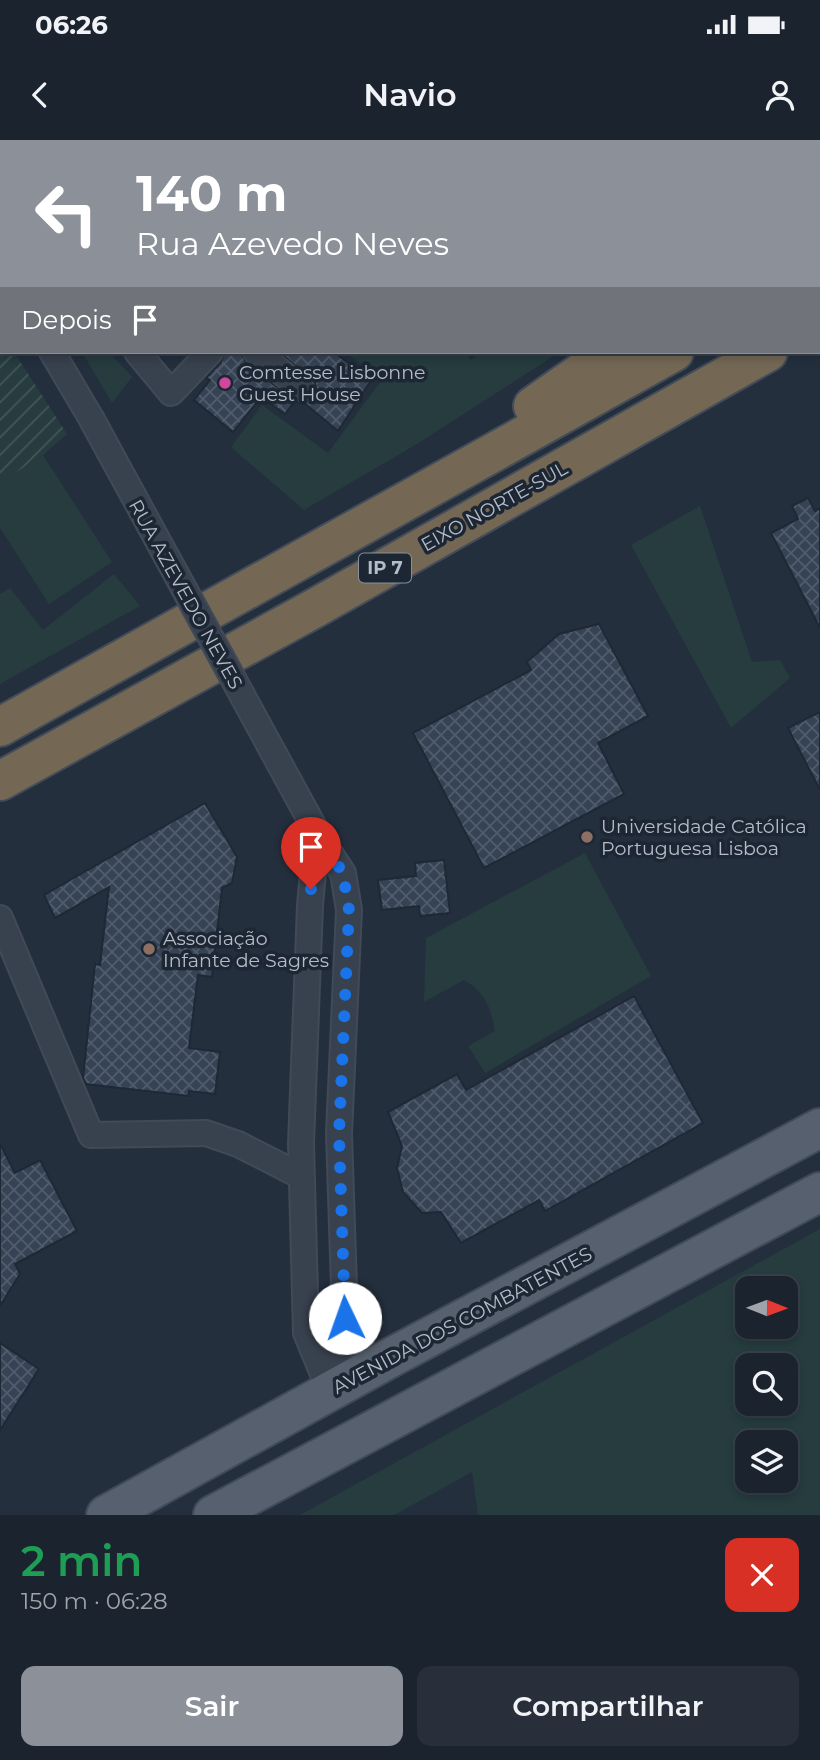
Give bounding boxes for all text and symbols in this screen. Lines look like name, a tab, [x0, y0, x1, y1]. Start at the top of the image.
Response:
text: 06:26	[35, 9, 108, 41]
text: Navio	[363, 75, 457, 114]
icon: back	[21, 76, 59, 114]
icon: person	[761, 76, 799, 114]
text: 140 m	[136, 164, 288, 223]
icon: left	[21, 168, 112, 259]
text: Rua Azevedo Neves	[136, 224, 449, 263]
icon: arrive	[126, 301, 164, 339]
text: Depois	[21, 304, 112, 336]
place label: Comtesse Lisbonne Guest House	[239, 361, 425, 406]
marker: Comtesse Lisbonne Guest House	[217, 375, 233, 391]
street label: EIXO NORTE-SUL	[417, 456, 572, 556]
street label: RUA AZEVEDO NEVES	[124, 495, 247, 693]
road number: IP 7	[359, 554, 411, 582]
place label: Universidade Católica Portuguesa Lisboa	[601, 815, 807, 860]
pin	[281, 817, 341, 889]
icon: arrive	[292, 828, 330, 866]
marker: Universidade Católica Portuguesa Lisboa	[579, 829, 595, 845]
place label: Associação Infante de Sagres	[163, 927, 329, 972]
marker: Associação Infante de Sagres	[141, 941, 157, 957]
street label: AVENIDA DOS COMBATENTES	[329, 1242, 596, 1399]
north arrow	[735, 1276, 798, 1339]
map controls	[735, 1276, 798, 1493]
position arrow	[308, 1281, 382, 1355]
button: search	[735, 1353, 798, 1416]
button: layers	[735, 1430, 798, 1493]
text: 2 min	[21, 1535, 142, 1587]
button: close	[725, 1538, 799, 1612]
text: 150 m · 06:28	[21, 1587, 168, 1615]
button: Sair	[21, 1666, 403, 1746]
button: Compartilhar	[417, 1666, 799, 1746]

